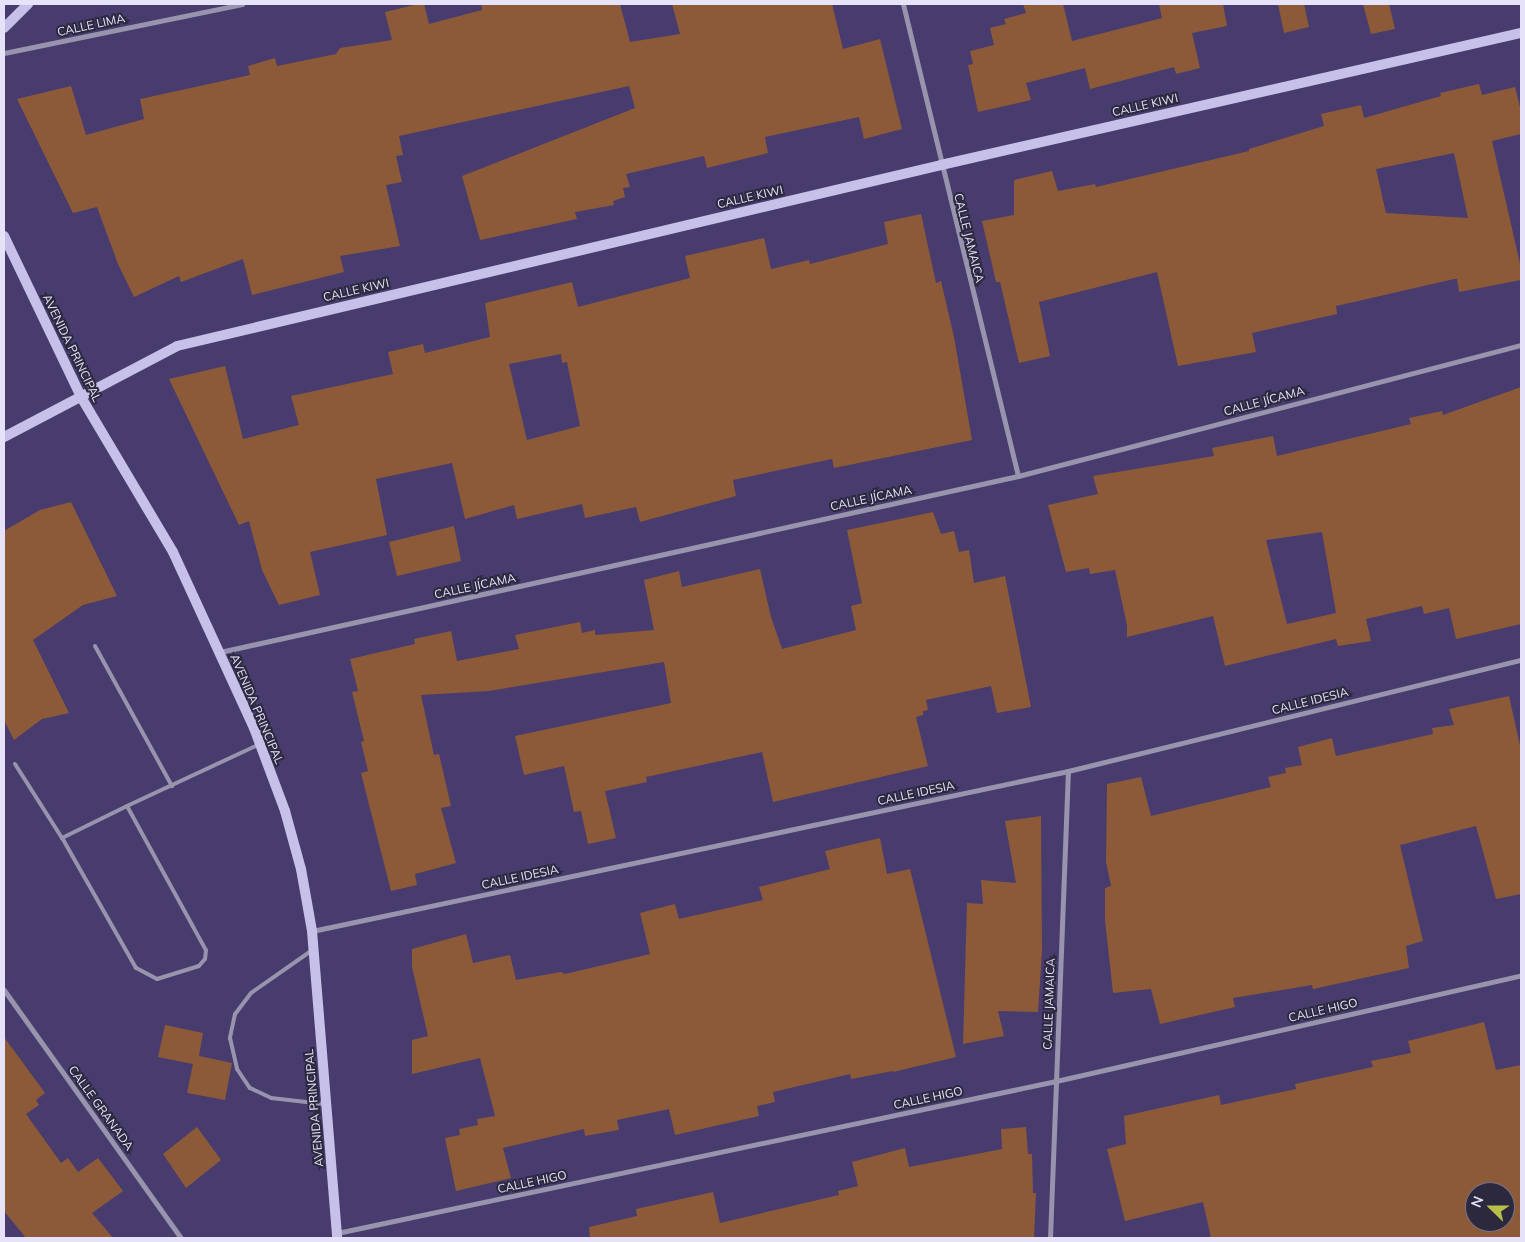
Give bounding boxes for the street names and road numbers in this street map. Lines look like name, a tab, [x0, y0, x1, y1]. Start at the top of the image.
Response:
street label: CALLE LIMA	[56, 11, 126, 39]
street label: CALLE KIWI	[1111, 90, 1179, 120]
street label: CALLE KIWI	[716, 182, 784, 212]
street label: CALLE JAMAICA	[951, 192, 987, 284]
street label: CALLE KIWI	[322, 275, 390, 305]
street label: AVENIDA PRINCIPAL	[40, 292, 104, 404]
street label: CALLE JÍCAMA	[1222, 383, 1306, 419]
street label: CALLE JÍCAMA	[829, 482, 913, 514]
street label: CALLE JÍCAMA	[433, 570, 517, 602]
street label: AVENIDA PRINCIPAL	[227, 652, 287, 766]
street label: CALLE IDESIA	[1270, 685, 1350, 717]
street label: CALLE IDESIA	[876, 778, 956, 808]
street label: CALLE IDESIA	[480, 862, 560, 892]
street label: CALLE JAMAICA	[1040, 958, 1058, 1050]
street label: CALLE HIGO	[1287, 995, 1359, 1025]
street label: AVENIDA PRINCIPAL	[302, 1048, 326, 1168]
street label: CALLE GRANADA	[65, 1063, 137, 1153]
street label: CALLE HIGO	[892, 1084, 964, 1112]
street label: CALLE HIGO	[496, 1168, 568, 1196]

